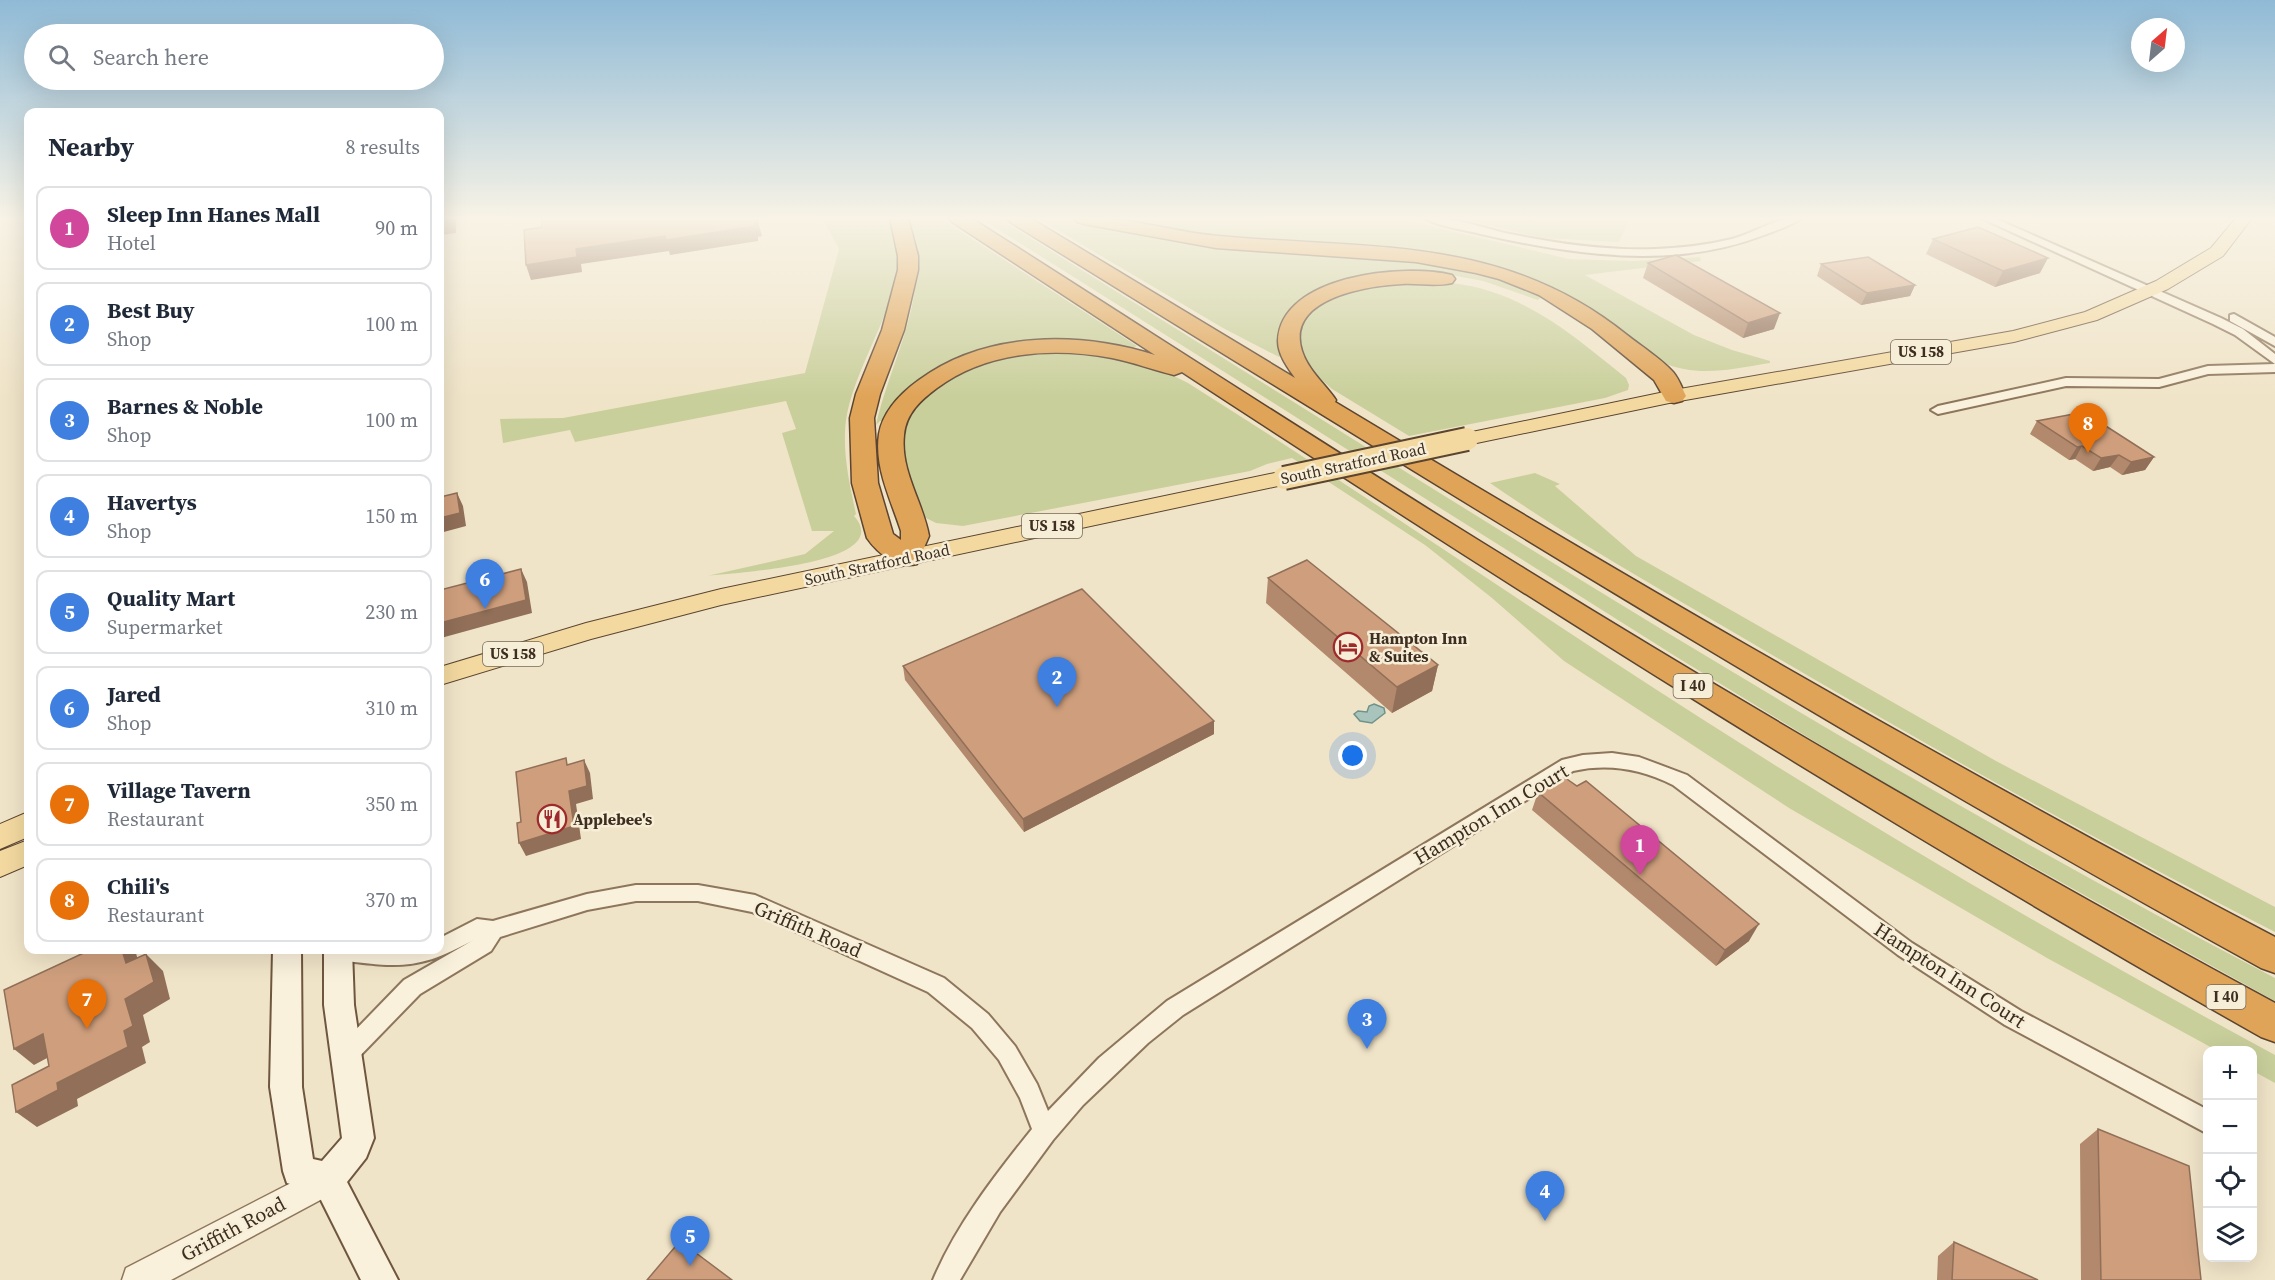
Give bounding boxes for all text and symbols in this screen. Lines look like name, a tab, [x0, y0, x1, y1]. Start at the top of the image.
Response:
north arrow	[2131, 18, 2185, 72]
search box	[24, 24, 444, 90]
icon: search	[45, 41, 78, 74]
text: Search here	[93, 42, 209, 72]
text: Nearby	[48, 129, 134, 165]
text: 8 results	[345, 133, 420, 161]
text: Sleep Inn Hanes Mall	[107, 199, 320, 229]
text: 1	[64, 214, 75, 242]
text: 90 m	[375, 214, 418, 242]
text: Hotel	[107, 229, 156, 257]
text: Best Buy	[107, 295, 195, 325]
text: 2	[64, 310, 75, 338]
text: 100 m	[365, 310, 418, 338]
text: Shop	[107, 325, 152, 353]
road number: US 158	[1891, 340, 1951, 364]
text: Barnes & Noble	[107, 391, 263, 421]
pin: 8	[2068, 404, 2108, 453]
text: 3	[64, 406, 75, 434]
text: 100 m	[365, 406, 418, 434]
text: Shop	[107, 421, 152, 449]
street label: South Stratford Road	[1278, 437, 1428, 489]
text: Havertys	[107, 487, 197, 517]
text: 4	[64, 502, 75, 530]
text: 150 m	[365, 502, 418, 530]
road number: US 158	[1022, 514, 1082, 538]
text: Shop	[107, 517, 152, 545]
street label: South Stratford Road	[802, 538, 952, 590]
pin: 6	[466, 560, 504, 609]
text: Quality Mart	[107, 583, 235, 613]
text: 5	[64, 598, 75, 626]
text: 230 m	[365, 598, 418, 626]
text: Supermarket	[107, 613, 222, 641]
place label: Hampton Inn & Suites	[1369, 627, 1467, 667]
hotel icon: Hampton Inn & Suites	[1332, 631, 1364, 663]
road number: US 158	[483, 642, 543, 666]
pin: 2	[1038, 658, 1076, 707]
road number: I 40	[1674, 674, 1712, 698]
text: Jared	[107, 679, 161, 709]
text: 6	[64, 694, 75, 722]
text: 310 m	[365, 694, 418, 722]
text: Shop	[107, 709, 152, 737]
your location	[1338, 741, 1367, 770]
street label: Hampton Inn Court	[1409, 757, 1574, 871]
text: Village Tavern	[107, 775, 251, 805]
text: 7	[64, 790, 75, 818]
text: 350 m	[365, 790, 418, 818]
restaurant icon: Applebee's	[536, 803, 568, 835]
text: Restaurant	[107, 805, 204, 833]
place label: Applebee's	[573, 808, 652, 830]
pin: 1	[1620, 826, 1660, 875]
text: Chili's	[107, 871, 169, 901]
text: 8	[64, 886, 75, 914]
text: 370 m	[365, 886, 418, 914]
street label: Griffith Road	[750, 894, 867, 965]
text: Restaurant	[107, 901, 204, 929]
street label: Hampton Inn Court	[1869, 915, 2032, 1035]
pin: 7	[68, 980, 106, 1029]
road number: I 40	[2206, 985, 2246, 1009]
pin: 3	[1348, 1000, 1386, 1049]
map controls	[2203, 1046, 2257, 1262]
button: +	[2203, 1046, 2257, 1100]
button: −	[2203, 1100, 2257, 1154]
button: locate	[2203, 1154, 2257, 1208]
pin: 4	[1526, 1172, 1564, 1221]
street label: Griffith Road	[176, 1189, 291, 1268]
button: layers	[2203, 1208, 2257, 1262]
pin: 5	[670, 1216, 710, 1266]

